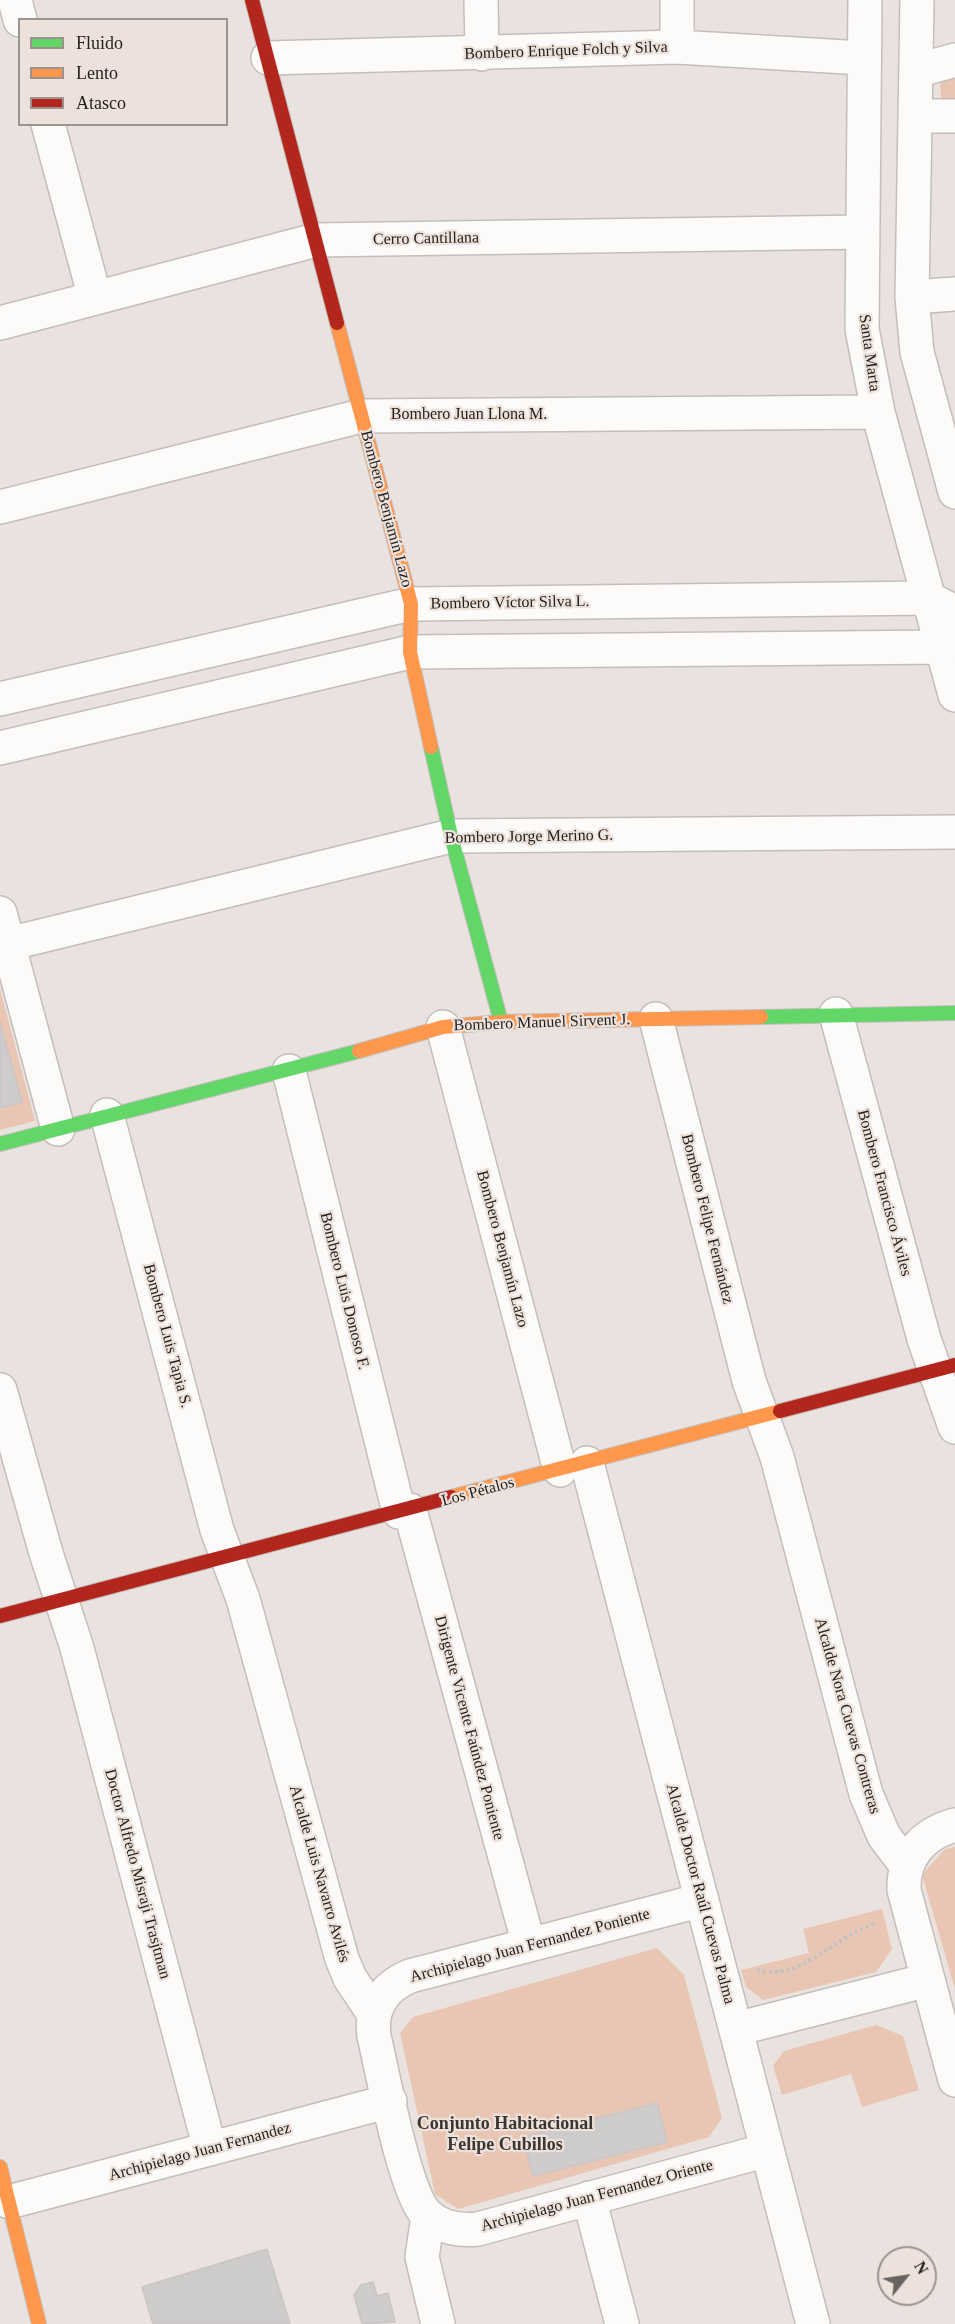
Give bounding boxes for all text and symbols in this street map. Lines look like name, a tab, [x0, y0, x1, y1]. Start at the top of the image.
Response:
legend	[18, 18, 228, 126]
text: Fluido	[76, 33, 123, 53]
street label: Bombero Enrique Folch y Silva	[464, 38, 668, 64]
text: Lento	[76, 63, 118, 83]
text: Atasco	[76, 93, 126, 113]
street label: Cerro Cantillana	[373, 228, 479, 250]
street label: Santa Marta	[854, 313, 884, 393]
street label: Bombero Juan Llona M.	[391, 405, 547, 425]
street label: Bombero Benjamín Lazo	[356, 428, 416, 590]
street label: Bombero Víctor Silva L.	[430, 592, 590, 614]
street label: Bombero Jorge Merino G.	[445, 826, 613, 848]
street label: Bombero Manuel Sirvent J.	[453, 1010, 631, 1036]
street label: Bombero Francisco Áviles	[853, 1108, 915, 1278]
street label: Bombero Felipe Fernández	[677, 1132, 737, 1306]
street label: Bombero Benjamín Lazo	[472, 1168, 532, 1330]
street label: Bombero Luis Donoso F.	[315, 1210, 373, 1372]
street label: Bombero Luis Tapia S.	[139, 1262, 195, 1410]
street label: Los Pétalos	[440, 1473, 516, 1511]
street label: Dirigente Vicente Faúndez Poniente	[430, 1614, 508, 1842]
street label: Alcalde Nora Cuevas Contreras	[810, 1616, 884, 1816]
street label: Doctor Alfredo Misraji Trasjtman	[100, 1767, 174, 1981]
street label: Alcalde Doctor Raúl Cuevas Palma	[661, 1782, 739, 2006]
street label: Alcalde Luis Navarro Avilés	[285, 1783, 353, 1965]
street label: Archipielago Juan Fernandez Poniente	[408, 1905, 652, 1987]
district label: Conjunto Habitacional Felipe Cubillos	[417, 2113, 593, 2156]
street label: Archipielago Juan Fernandez	[107, 2118, 293, 2186]
street label: Archipielago Juan Fernandez Oriente	[479, 2156, 715, 2236]
north arrow	[877, 2246, 937, 2306]
text: N	[911, 2258, 932, 2277]

